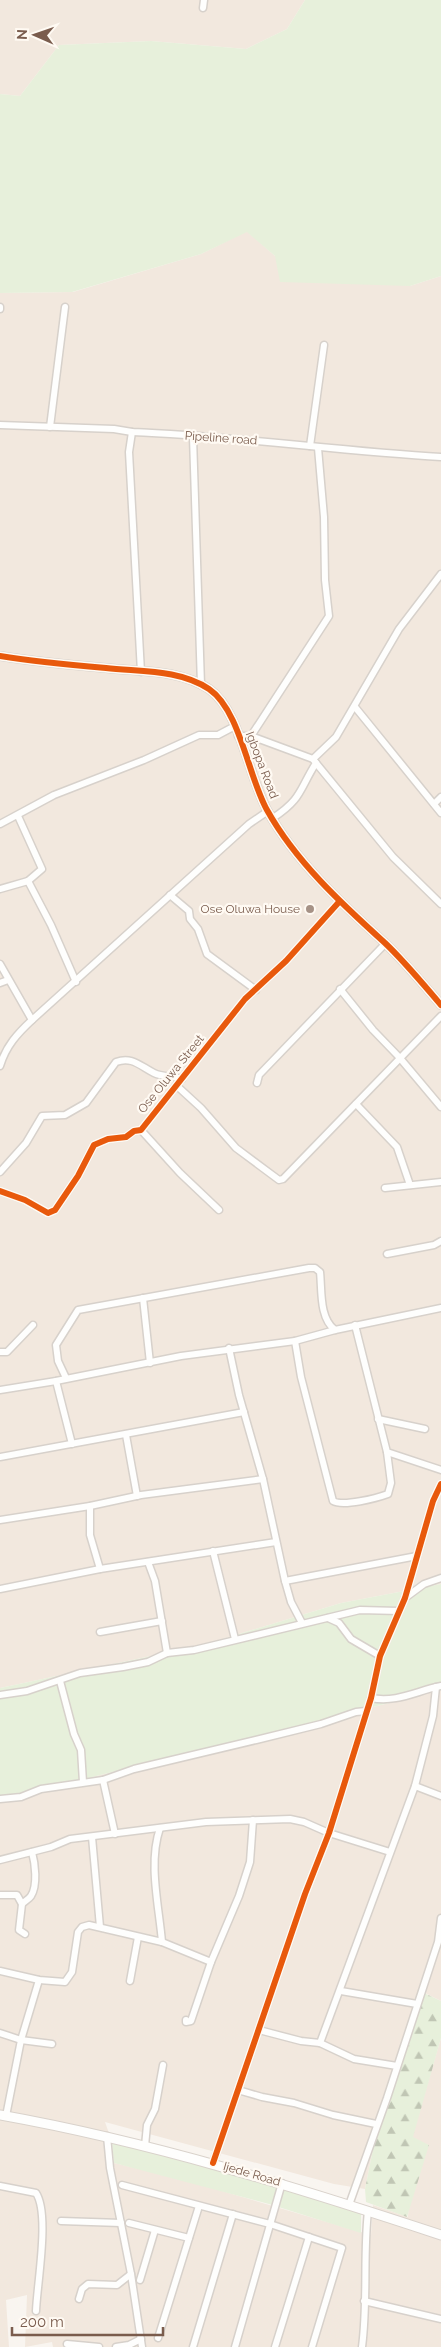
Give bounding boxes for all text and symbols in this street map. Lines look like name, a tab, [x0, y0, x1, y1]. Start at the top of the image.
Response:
north arrow	[10, 10, 60, 60]
text: N	[14, 29, 30, 40]
street label: Pipeline road	[184, 428, 258, 448]
street label: Igbopa Road	[243, 730, 281, 800]
place label: Ose Oluwa House	[201, 902, 300, 916]
marker: Ose Oluwa House	[304, 903, 316, 915]
street label: Ose Oluwa Street	[135, 1032, 207, 1116]
street label: Ijede Road	[222, 2159, 282, 2189]
scale bar	[12, 2304, 164, 2336]
text: 200 m	[20, 2313, 64, 2331]

